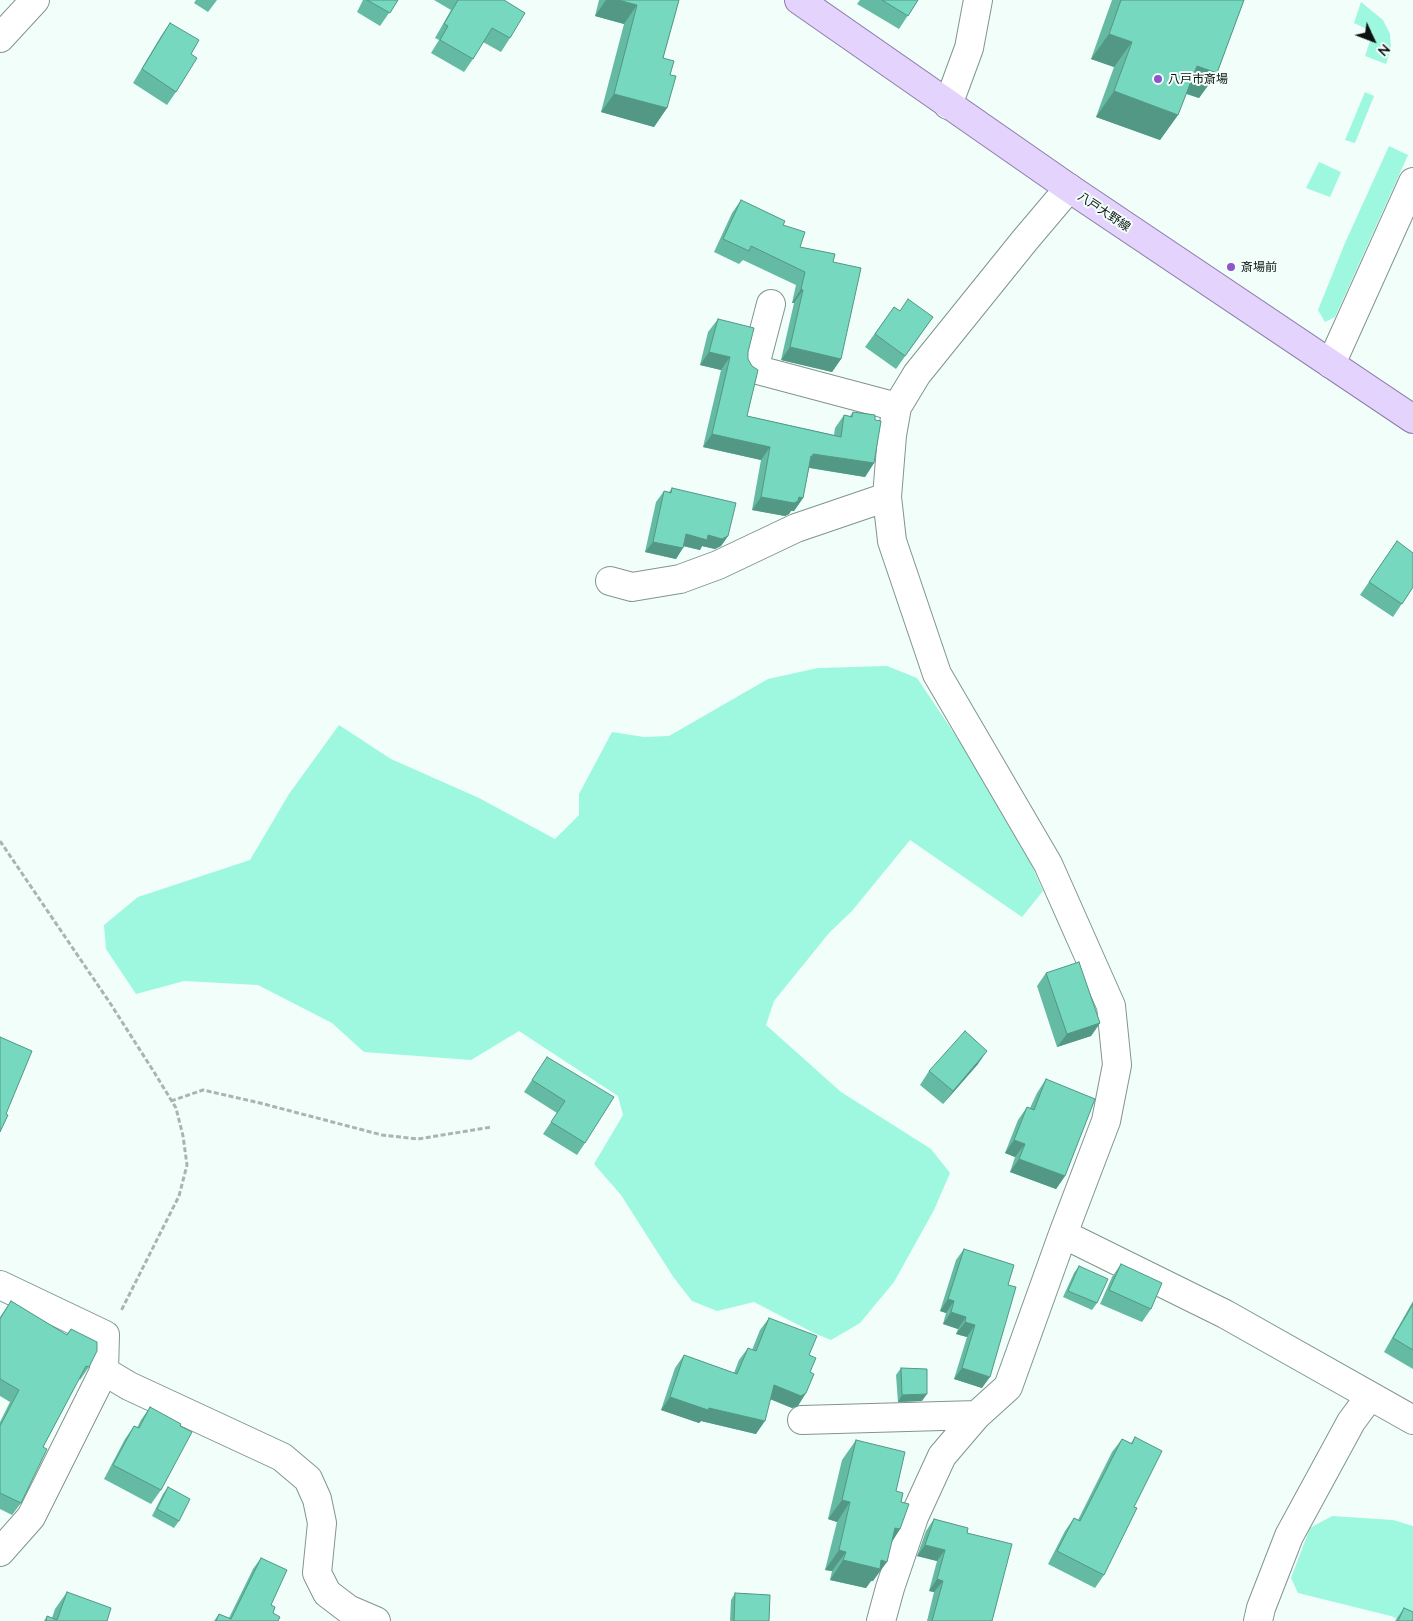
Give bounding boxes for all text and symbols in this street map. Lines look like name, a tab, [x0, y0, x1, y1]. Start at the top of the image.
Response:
north arrow	[1348, 15, 1398, 65]
text: N	[1374, 40, 1394, 60]
place label: 八戸市斎場	[1168, 72, 1228, 86]
marker: 八戸市斎場	[1152, 73, 1164, 85]
street label: 八戸大野線	[1075, 189, 1133, 235]
place label: 斎場前	[1241, 260, 1277, 274]
marker: 斎場前	[1225, 261, 1237, 273]

